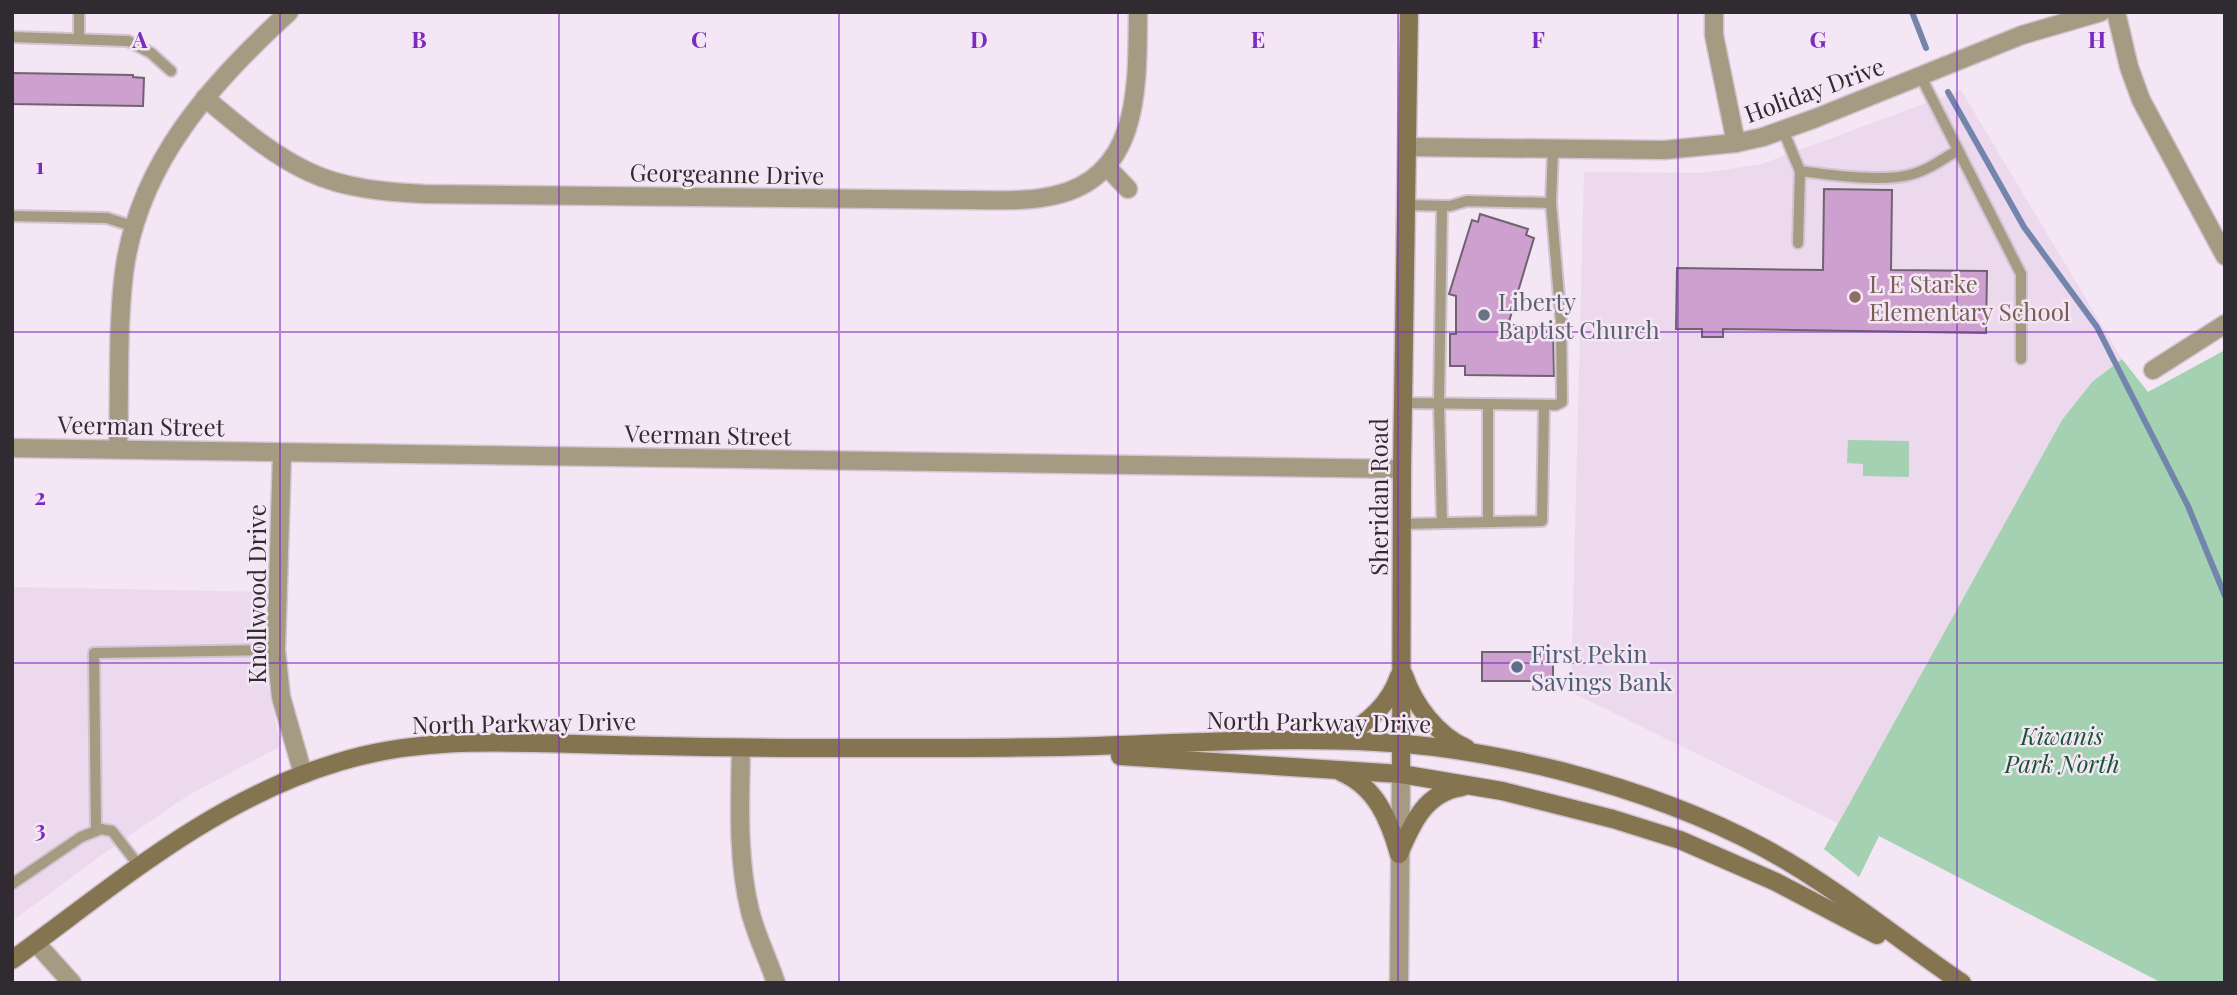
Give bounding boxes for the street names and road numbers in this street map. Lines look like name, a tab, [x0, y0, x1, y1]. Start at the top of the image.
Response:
street label: Holiday Drive	[1740, 49, 1888, 129]
street label: Georgeanne Drive	[629, 155, 825, 191]
street label: Veerman Street	[56, 408, 225, 442]
street label: Veerman Street	[623, 417, 792, 451]
street label: Sheridan Road	[1362, 418, 1394, 576]
street label: Knollwood Drive	[240, 504, 272, 684]
street label: North Parkway Drive	[1206, 703, 1432, 739]
street label: North Parkway Drive	[411, 704, 637, 740]

